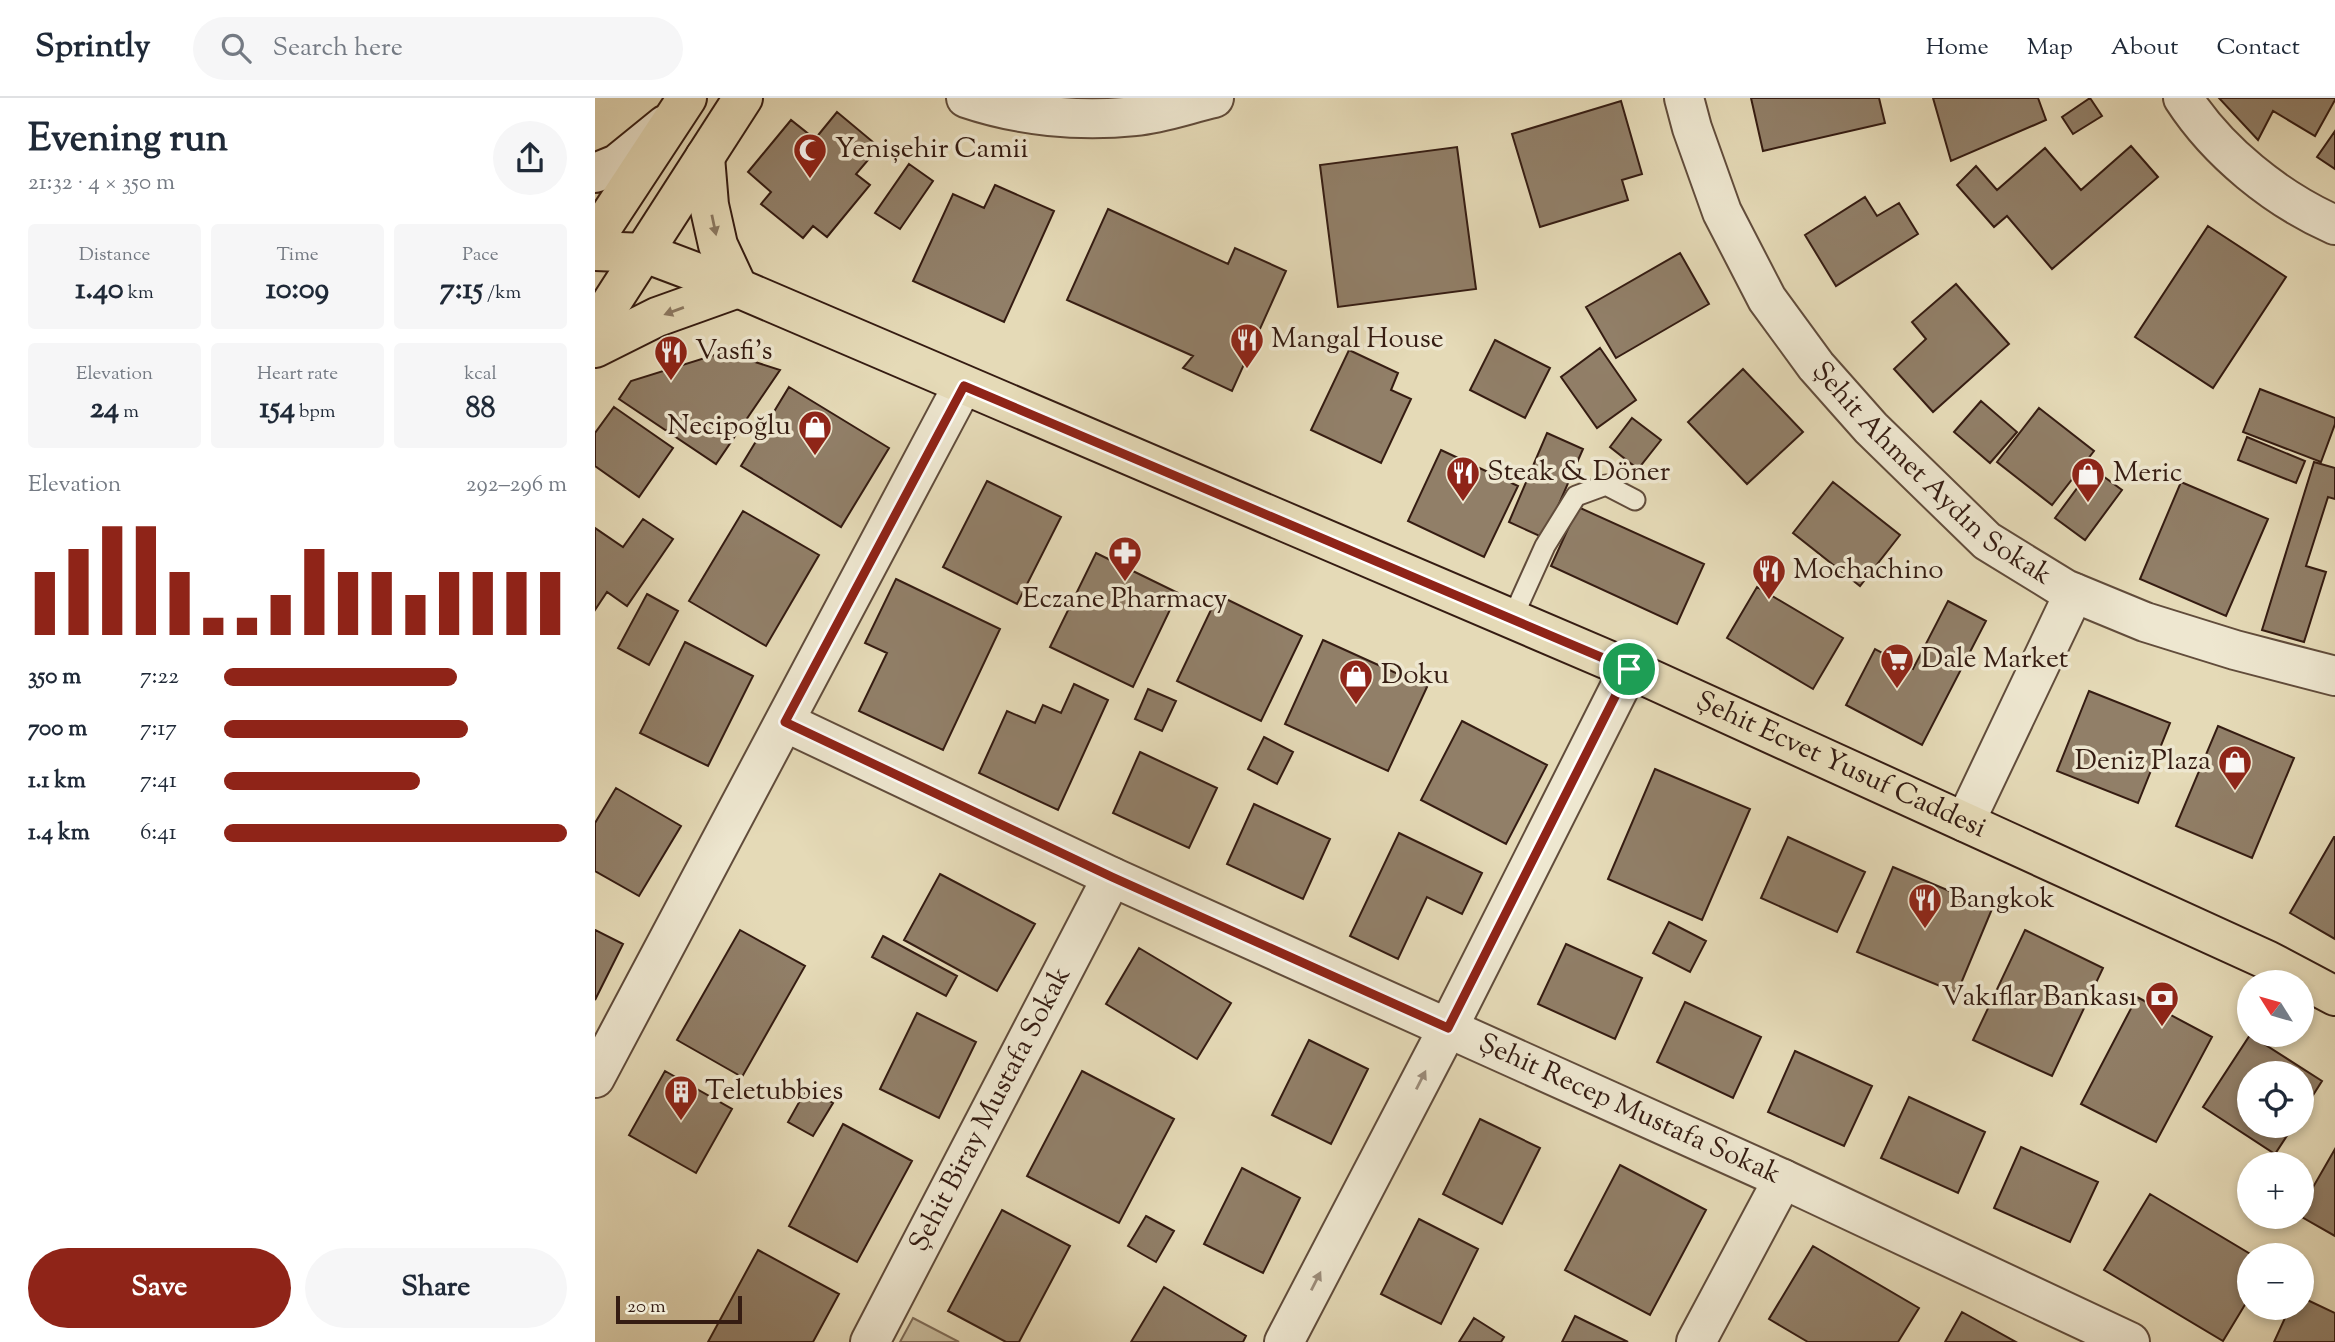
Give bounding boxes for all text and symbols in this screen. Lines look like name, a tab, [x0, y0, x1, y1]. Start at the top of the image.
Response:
search box	[193, 17, 683, 80]
text: Sprintly	[35, 24, 151, 72]
icon: search	[217, 29, 255, 67]
text: Search here	[273, 30, 403, 67]
text: Home	[1926, 31, 1989, 65]
text: Map	[2027, 31, 2073, 65]
text: About	[2111, 31, 2178, 65]
text: Contact	[2216, 31, 2300, 65]
text: Evening run	[28, 114, 228, 168]
button: share	[493, 121, 567, 195]
place label: Yenişehir Camii	[835, 130, 1029, 170]
mosque icon: Yenişehir Camii	[791, 131, 829, 180]
text: 21:32 · 4 × 350 m	[28, 167, 175, 200]
one-way arrow	[708, 214, 719, 236]
text: Distance	[79, 242, 150, 269]
text: Time	[276, 242, 319, 269]
text: Pace	[462, 242, 499, 269]
text: 1.40	[75, 269, 124, 312]
text: 10:09	[266, 269, 329, 312]
text: 7:15	[440, 269, 483, 312]
text: km	[124, 280, 154, 307]
text: /km	[483, 280, 521, 307]
one-way arrow	[664, 306, 685, 317]
place label: Mangal House	[1271, 320, 1444, 360]
restaurant icon: Mangal House	[1228, 321, 1266, 370]
place label: Vasfi's	[695, 332, 773, 372]
restaurant icon: Vasfi's	[652, 333, 690, 382]
street label: Şehit Ahmet Aydın Sokak	[1801, 353, 2059, 596]
text: Elevation	[76, 361, 153, 388]
text: Heart rate	[257, 361, 338, 388]
text: kcal	[464, 361, 497, 388]
text: 24	[90, 388, 119, 431]
text: 154	[259, 388, 295, 431]
text: 88	[466, 388, 496, 431]
text: m	[119, 399, 139, 426]
text: bpm	[295, 399, 336, 426]
place label: Necipoğlu	[667, 407, 791, 447]
shop icon: Necipoğlu	[796, 408, 834, 457]
place label: Steak & Döner	[1487, 453, 1671, 493]
restaurant icon: Steak & Döner	[1444, 454, 1482, 503]
place label: Meric	[2113, 454, 2182, 494]
shop icon: Meric	[2069, 455, 2107, 504]
text: Elevation	[28, 469, 121, 502]
text: 292–296 m	[466, 469, 567, 502]
pharmacy icon: Eczane Pharmacy	[1106, 534, 1144, 583]
place label: Mochachino	[1793, 551, 1944, 591]
restaurant icon: Mochachino	[1750, 552, 1788, 601]
place label: Eczane Pharmacy	[1022, 580, 1228, 620]
pin	[1599, 639, 1659, 699]
place label: Dale Market	[1921, 640, 2069, 680]
supermarket icon: Dale Market	[1878, 641, 1916, 690]
icon: arrive	[1610, 650, 1648, 688]
place label: Doku	[1381, 656, 1449, 696]
shop icon: Doku	[1337, 657, 1375, 706]
text: 350 m	[28, 661, 81, 694]
text: 7:22	[140, 661, 179, 694]
street label: Şehit Ecvet Yusuf Caddesi	[1689, 682, 1992, 849]
text: 700 m	[28, 713, 87, 746]
text: 7:17	[140, 713, 177, 746]
place label: Deniz Plaza	[2075, 742, 2211, 782]
shop icon: Deniz Plaza	[2216, 743, 2254, 792]
text: 1.1 km	[28, 765, 86, 798]
text: 7:41	[140, 765, 177, 798]
text: 1.4 km	[28, 817, 90, 850]
text: 6:41	[140, 817, 177, 850]
place label: Bangkok	[1949, 880, 2055, 920]
restaurant icon: Bangkok	[1906, 881, 1944, 930]
street label: Şehit Biray Mustafa Sokak	[900, 960, 1082, 1259]
north arrow	[2237, 970, 2313, 1046]
map controls	[2237, 970, 2314, 1320]
place label: Vakıflar Bankası	[1942, 978, 2137, 1018]
bank icon: Vakıflar Bankası	[2143, 979, 2181, 1028]
street label: Şehit Recep Mustafa Sokak	[1472, 1024, 1787, 1195]
button: locate	[2237, 1061, 2314, 1138]
one-way arrow	[1414, 1069, 1426, 1089]
place label: Teletubbies	[705, 1072, 843, 1112]
building icon: Teletubbies	[662, 1073, 700, 1122]
button: +	[2237, 1152, 2314, 1229]
button: −	[2237, 1243, 2314, 1320]
button: Save	[28, 1248, 291, 1328]
button: Share	[305, 1248, 567, 1328]
one-way arrow	[1309, 1271, 1321, 1291]
scale bar	[616, 1293, 742, 1325]
text: 20 m	[627, 1294, 666, 1321]

